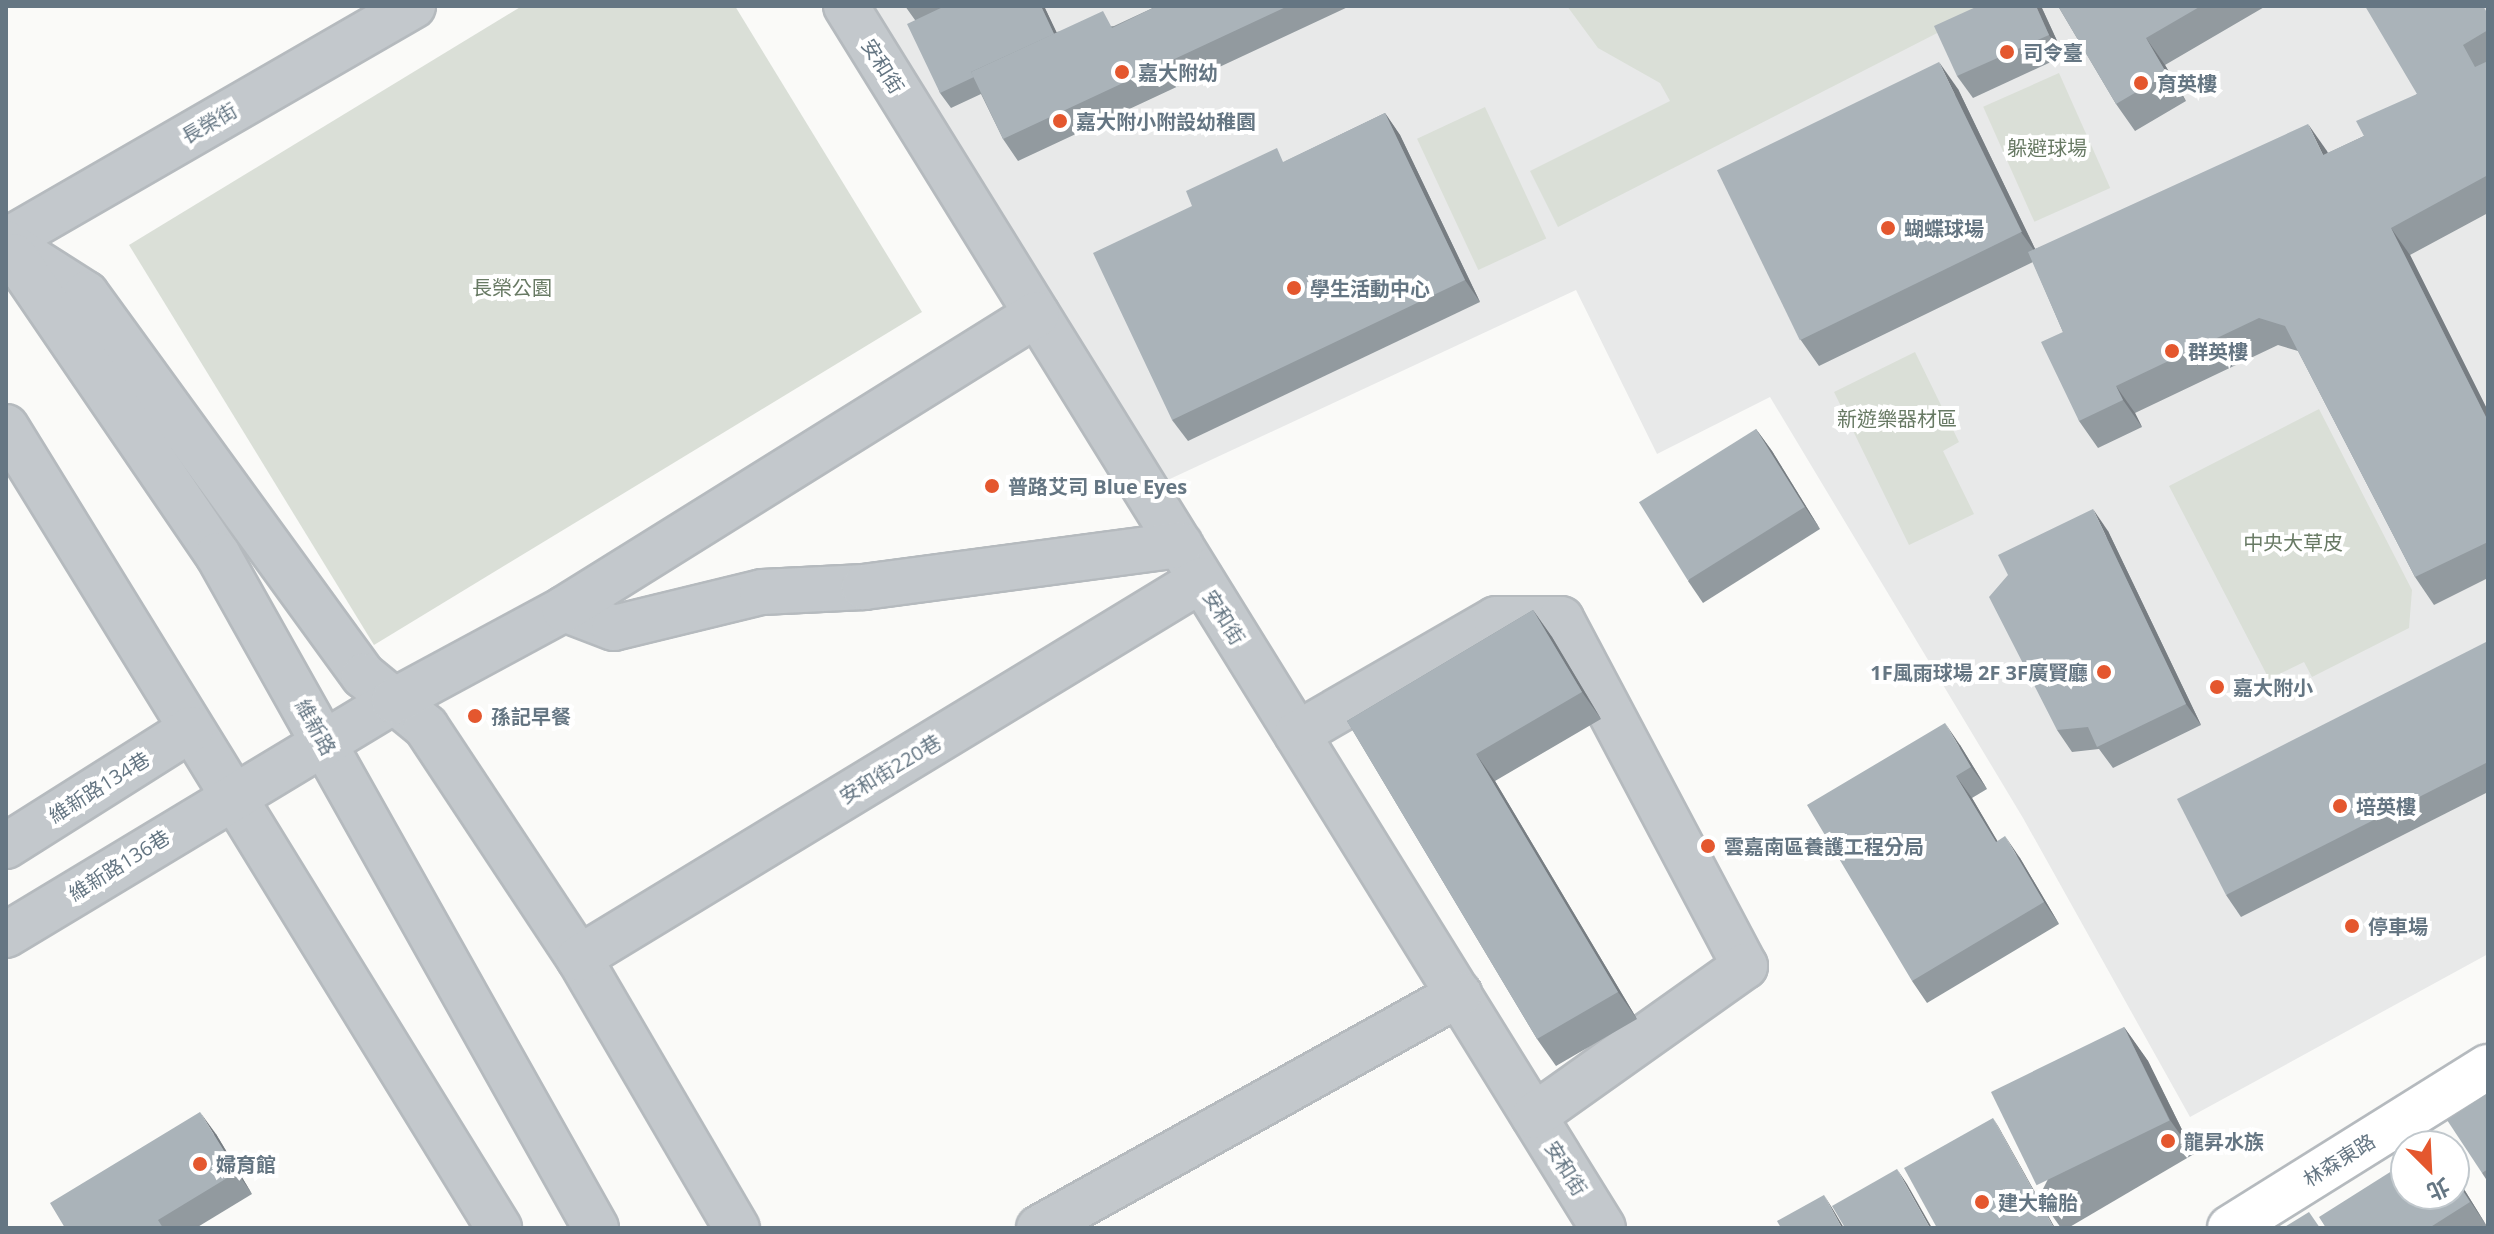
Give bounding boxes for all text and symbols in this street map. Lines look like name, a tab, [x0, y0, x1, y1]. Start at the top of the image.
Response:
street label: 安和街	[857, 34, 909, 98]
place label: 司令臺	[2023, 40, 2083, 64]
marker: 司令臺	[1998, 43, 2016, 61]
place label: 嘉大附幼	[1138, 60, 1218, 84]
marker: 嘉大附幼	[1113, 63, 1131, 81]
place label: 育英樓	[2157, 71, 2217, 95]
marker: 育英樓	[2132, 74, 2150, 92]
street label: 長榮街	[177, 98, 241, 148]
place label: 嘉大附小附設幼稚園	[1076, 109, 1256, 133]
marker: 嘉大附小附設幼稚園	[1051, 112, 1069, 130]
park label: 躲避球場	[2007, 135, 2087, 159]
place label: 蝴蝶球場	[1904, 216, 1984, 240]
marker: 蝴蝶球場	[1879, 219, 1897, 237]
park label: 長榮公園	[472, 275, 552, 299]
place label: 學生活動中心	[1310, 276, 1430, 300]
marker: 學生活動中心	[1285, 279, 1303, 297]
place label: 群英樓	[2188, 339, 2248, 363]
marker: 群英樓	[2163, 342, 2181, 360]
park label: 新遊樂器材區	[1837, 406, 1957, 430]
place label: 普路艾司 Blue Eyes	[1008, 474, 1187, 498]
marker: 普路艾司 Blue Eyes	[983, 477, 1001, 495]
park label: 中央大草皮	[2243, 530, 2343, 554]
street label: 安和街	[1198, 585, 1250, 649]
place label: 1F風雨球場 2F 3F廣賢廳	[1870, 660, 2088, 684]
marker: 1F風雨球場 2F 3F廣賢廳	[2095, 663, 2113, 681]
place label: 嘉大附小	[2233, 675, 2313, 699]
marker: 嘉大附小	[2208, 678, 2226, 696]
street label: 維新路	[291, 695, 341, 759]
place label: 孫記早餐	[491, 704, 571, 728]
marker: 孫記早餐	[466, 707, 484, 725]
street label: 安和街220巷	[835, 729, 945, 809]
street label: 維新路134巷	[44, 747, 154, 827]
place label: 培英樓	[2356, 794, 2416, 818]
marker: 培英樓	[2331, 797, 2349, 815]
street label: 維新路136巷	[64, 825, 174, 905]
place label: 雲嘉南區養護工程分局	[1724, 834, 1924, 858]
marker: 雲嘉南區養護工程分局	[1699, 837, 1717, 855]
place label: 停車場	[2368, 914, 2428, 938]
marker: 停車場	[2343, 917, 2361, 935]
place label: 龍昇水族	[2184, 1129, 2264, 1153]
street label: 林森東路	[2299, 1129, 2379, 1191]
north arrow	[2390, 1130, 2470, 1210]
marker: 龍昇水族	[2159, 1132, 2177, 1150]
street label: 安和街	[1540, 1136, 1592, 1200]
place label: 婦育館	[216, 1152, 276, 1176]
marker: 婦育館	[191, 1155, 209, 1173]
text: 北	[2423, 1172, 2455, 1208]
place label: 建大輪胎	[1998, 1190, 2078, 1214]
marker: 建大輪胎	[1973, 1193, 1991, 1211]

